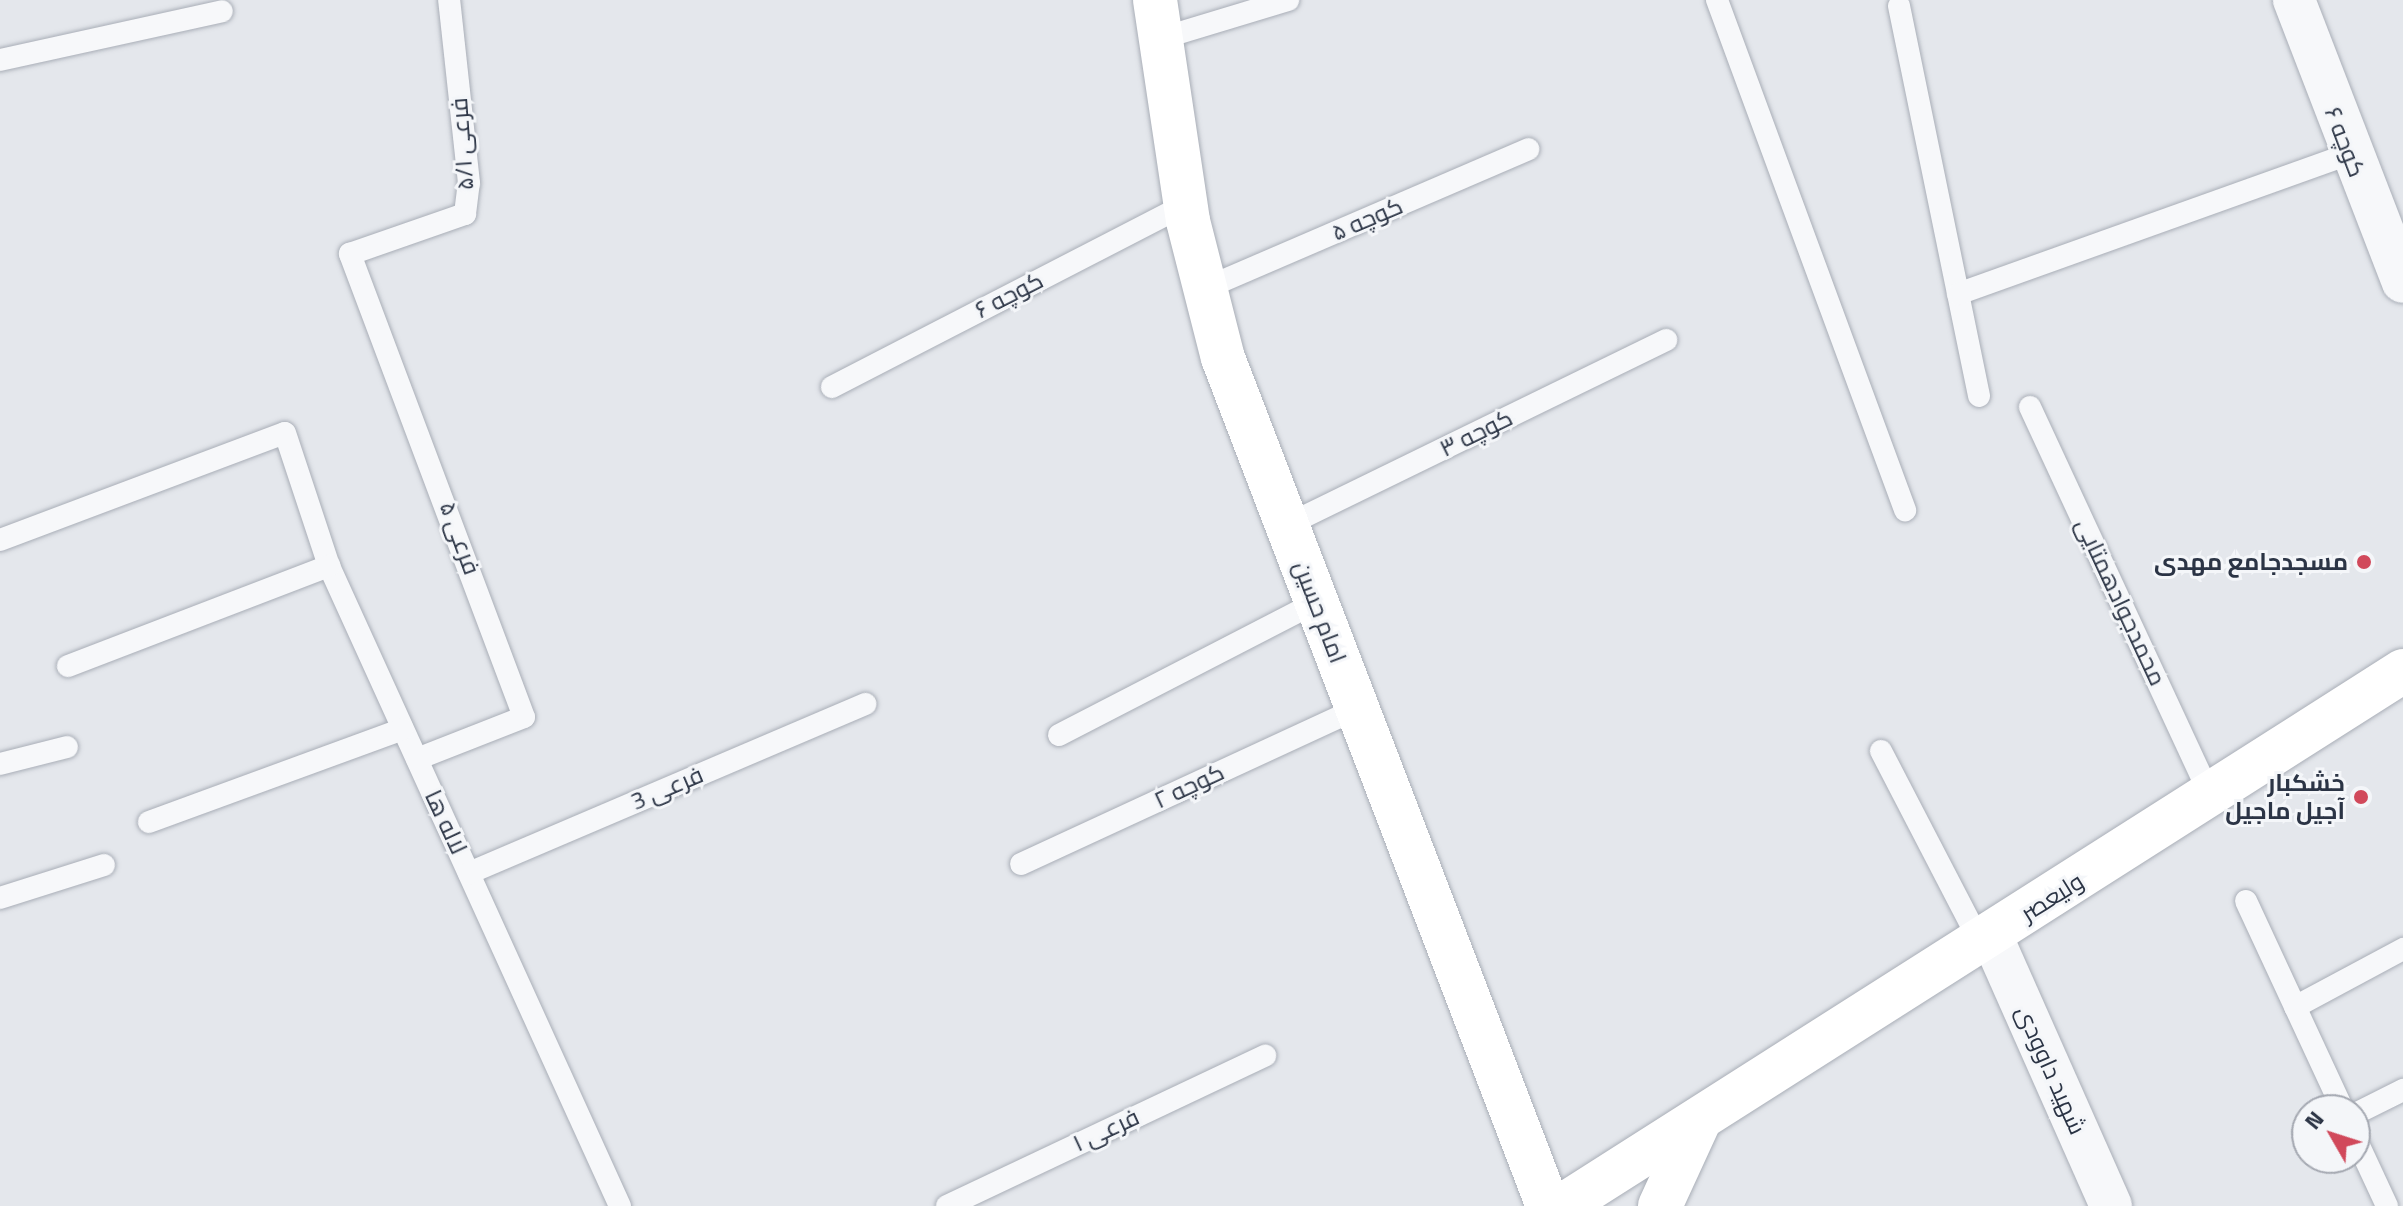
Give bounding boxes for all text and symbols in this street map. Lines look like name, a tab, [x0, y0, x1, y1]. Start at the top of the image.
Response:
street label: فرعی ۵/۱	[444, 97, 480, 191]
street label: ۶ کوچه	[2319, 103, 2371, 181]
street label: کوچه ۵	[1327, 191, 1407, 247]
street label: کوچه ۶	[970, 266, 1048, 324]
street label: کوچه ۳	[1435, 403, 1517, 463]
street label: فرعی ۵	[434, 498, 486, 578]
street label: محمدجوادهمتایی	[2070, 514, 2172, 690]
place label: مسجدجامع مهدی	[2154, 548, 2348, 576]
marker: مسجدجامع مهدی	[2355, 553, 2373, 571]
street label: امام حسین	[1287, 557, 1353, 667]
street label: کوچه ۲	[1149, 757, 1229, 815]
street label: فرعی 3	[626, 760, 708, 816]
place label: خشکبار آجیل ماجیل	[2225, 769, 2345, 825]
street label: لاله ها	[419, 785, 473, 859]
marker: خشکبار آجیل ماجیل	[2352, 788, 2370, 806]
street label: ولیعصر	[2015, 867, 2089, 927]
street label: شهید داوودی	[2010, 1001, 2092, 1139]
north arrow	[2291, 1094, 2371, 1174]
street label: فرعی ۱	[1068, 1102, 1144, 1158]
text: N	[2296, 1104, 2332, 1137]

